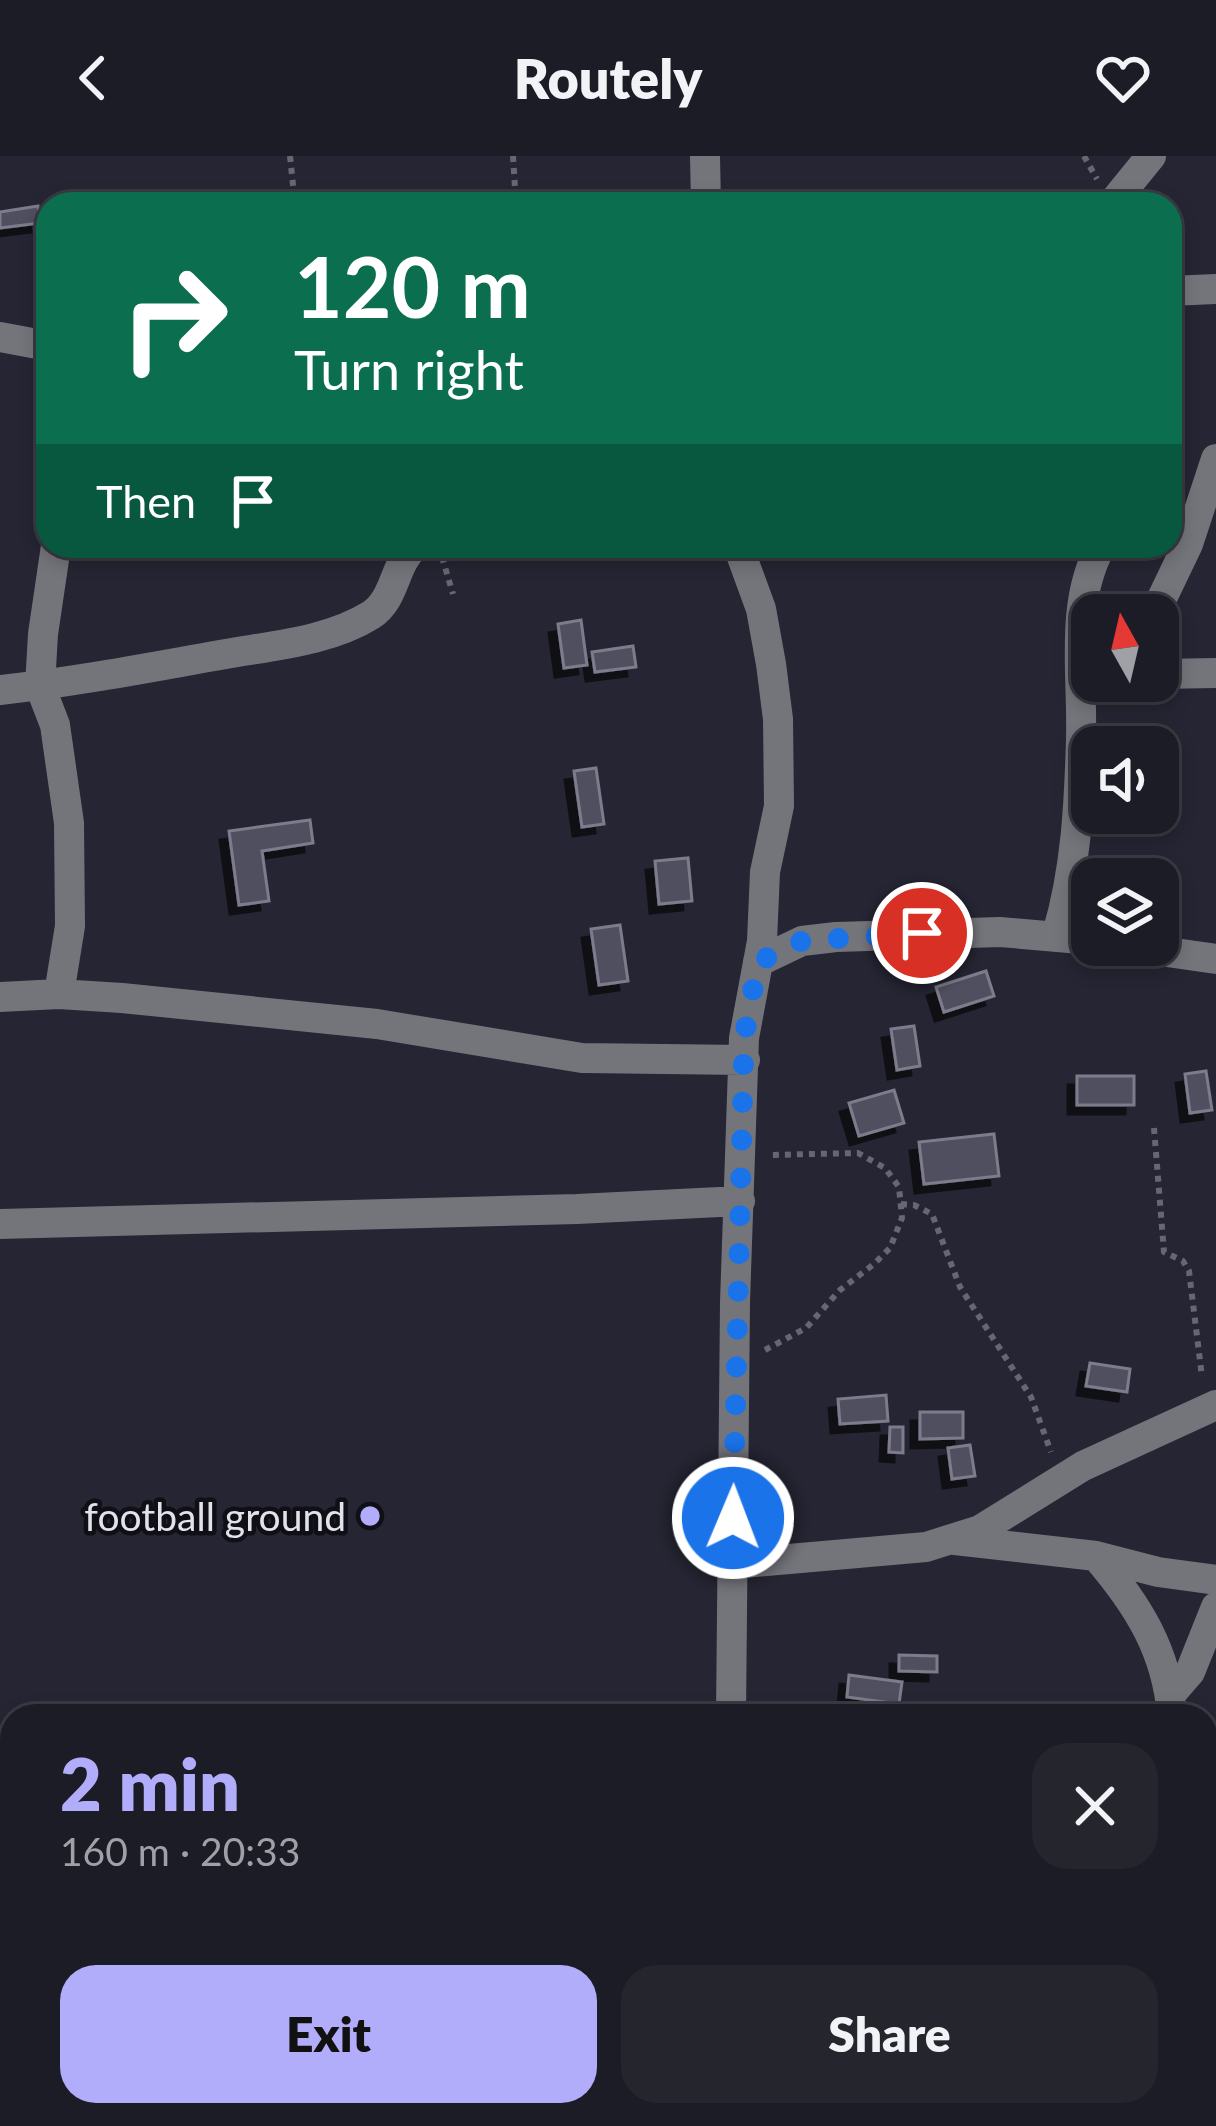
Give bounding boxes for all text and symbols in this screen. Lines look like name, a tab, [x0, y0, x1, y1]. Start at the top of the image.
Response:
icon: back	[60, 45, 126, 111]
icon: heart	[1090, 45, 1156, 111]
text: Routely	[514, 46, 702, 111]
text: 120 m	[294, 235, 531, 336]
icon: right	[96, 240, 252, 396]
text: Turn right	[294, 337, 524, 402]
icon: arrive	[220, 468, 286, 534]
text: Then	[96, 474, 196, 528]
north arrow	[1071, 594, 1179, 702]
map controls	[1071, 594, 1179, 966]
button: sound	[1071, 726, 1179, 834]
button: layers	[1071, 858, 1179, 966]
pin	[871, 882, 973, 984]
icon: arrive	[889, 900, 955, 966]
position arrow	[670, 1455, 796, 1581]
place label: football ground	[84, 1493, 346, 1539]
marker: football ground	[357, 1503, 383, 1529]
text: 2 min	[60, 1740, 240, 1826]
button: close	[1032, 1743, 1158, 1869]
text: 160 m · 20:33	[60, 1828, 300, 1874]
button: Exit	[60, 1965, 597, 2103]
button: Share	[621, 1965, 1158, 2103]

